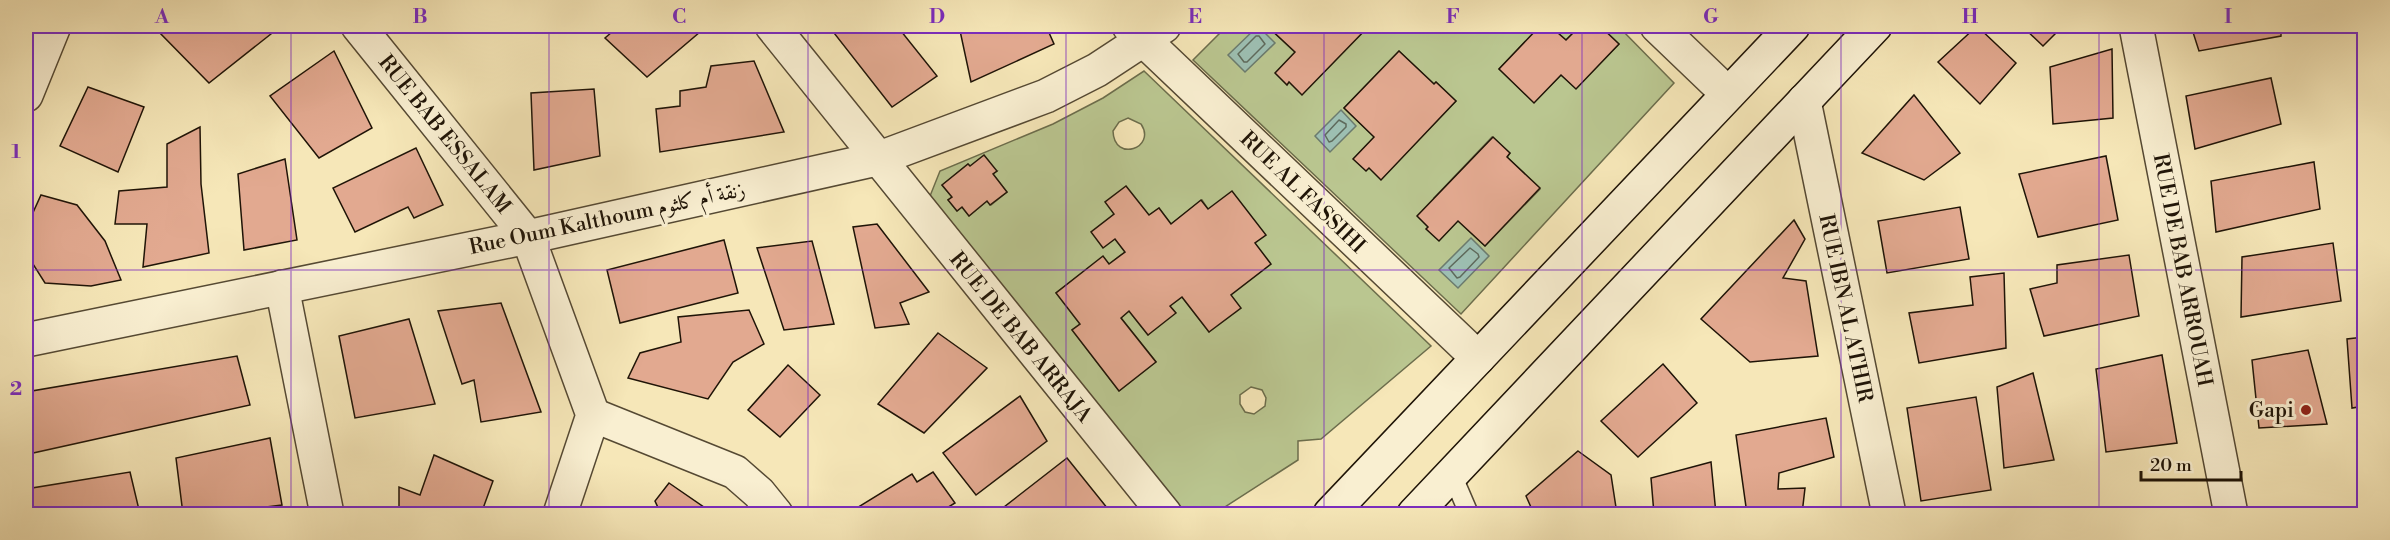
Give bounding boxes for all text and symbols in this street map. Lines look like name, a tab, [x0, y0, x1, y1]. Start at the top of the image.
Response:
text: A	[154, 5, 170, 30]
text: B	[412, 5, 428, 30]
text: C	[672, 5, 686, 30]
text: D	[929, 5, 945, 30]
text: E	[1188, 5, 1202, 30]
text: F	[1446, 5, 1460, 30]
text: G	[1703, 5, 1719, 30]
text: H	[1962, 5, 1979, 30]
text: I	[2224, 5, 2232, 30]
street label: RUE BAB ESSALAM	[372, 50, 517, 220]
street label: RUE AL FASSIHI	[1234, 126, 1371, 259]
text: 1	[11, 140, 21, 165]
street label: RUE DE BAB ARROUAH	[2147, 151, 2217, 389]
street label: Rue Oum Kalthoum زنقة أم كلثوم	[466, 174, 749, 265]
street label: RUE IBN AL ATHIR	[1812, 212, 1878, 405]
street label: RUE DE BAB ARRAJA	[943, 247, 1097, 429]
text: 2	[10, 377, 22, 402]
place label: Gapi	[2249, 398, 2294, 424]
marker: Gapi	[2299, 403, 2313, 417]
scale bar	[2141, 444, 2242, 482]
text: 20 m	[2150, 454, 2192, 477]

